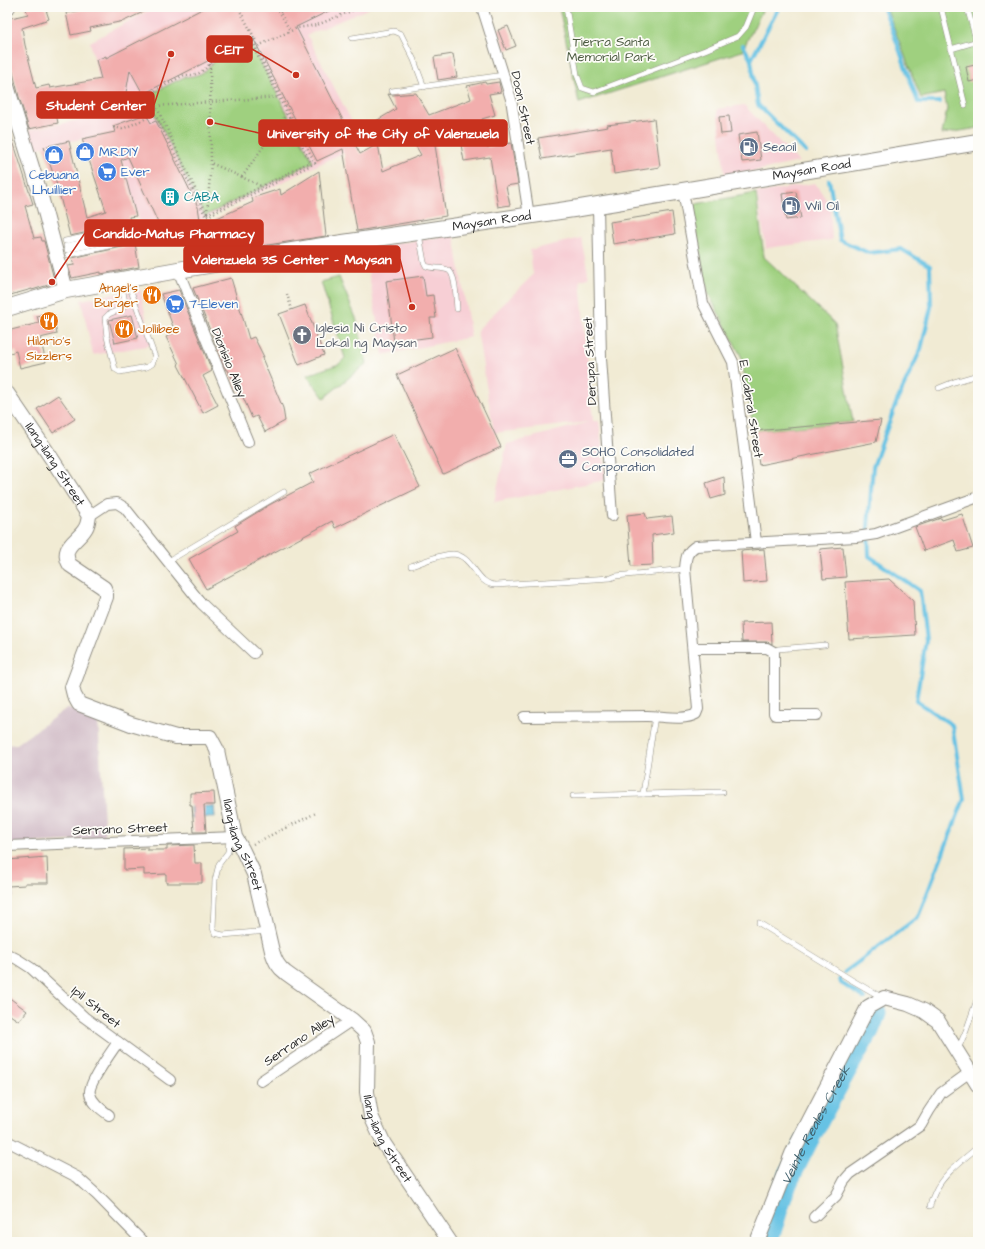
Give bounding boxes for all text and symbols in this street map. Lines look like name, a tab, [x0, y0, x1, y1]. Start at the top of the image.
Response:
park label: Tierra Santa Memorial Park	[567, 33, 655, 66]
callout: CEIT	[207, 36, 252, 62]
text: CEIT	[214, 40, 244, 60]
street label: Doon Street	[506, 70, 540, 147]
callout: Student Center	[37, 92, 154, 118]
text: Student Center	[45, 96, 146, 116]
callout: University of the City of Valenzuela	[259, 120, 507, 146]
text: University of the City of Valenzuela	[267, 124, 500, 144]
fuel station icon: Seaoil	[738, 136, 760, 158]
place label: Seaoil	[763, 138, 796, 156]
shop icon: MR.DIY	[74, 141, 96, 163]
place label: MR.DIY	[99, 143, 138, 161]
shop icon: Cebuana Lhuillier	[43, 144, 65, 166]
street label: Maysan Road	[771, 154, 853, 185]
supermarket icon: Ever	[96, 161, 118, 183]
place label: Ever	[121, 163, 150, 181]
place label: Cebuana Lhuillier	[29, 166, 79, 199]
building icon: CABA	[159, 186, 181, 208]
place label: CABA	[184, 188, 220, 206]
fuel station icon: Wil Oil	[780, 195, 802, 217]
place label: Wil Oil	[805, 197, 839, 215]
street label: Maysan Road	[451, 206, 533, 236]
callout: Candido-Matus Pharmacy	[85, 220, 263, 246]
text: Candido-Matus Pharmacy	[93, 224, 255, 244]
callout: Valenzuela 3S Center - Maysan	[184, 246, 400, 272]
text: Valenzuela 3S Center - Maysan	[191, 250, 392, 270]
place label: Angel's Burger	[94, 279, 138, 313]
restaurant icon: Angel's Burger	[141, 284, 163, 306]
supermarket icon: 7-Eleven	[164, 293, 186, 315]
place label: 7-Eleven	[189, 295, 239, 313]
restaurant icon: Hilario's Sizzlers	[38, 310, 60, 332]
street label: Derupa Street	[579, 316, 601, 406]
restaurant icon: Jollibee	[113, 318, 135, 340]
place label: Iglesia Ni Cristo Lokal ng Maysan	[316, 319, 417, 353]
place label: Jollibee	[138, 320, 180, 338]
church icon: Iglesia Ni Cristo Lokal ng Maysan	[291, 324, 313, 346]
street label: Dionisio Alley	[206, 325, 251, 401]
place label: Hilario's Sizzlers	[26, 332, 72, 365]
street label: E. Cabral Street	[734, 359, 768, 460]
street label: Ilang-ilang Street	[21, 419, 90, 510]
place label: SOHO Consolidated Corporation	[582, 443, 694, 476]
office icon: SOHO Consolidated Corporation	[557, 448, 579, 470]
street label: Ilang-ilang Street	[218, 797, 267, 893]
street label: Serrano Street	[72, 818, 169, 840]
street label: Ipil Street	[68, 982, 125, 1033]
street label: Serrano Alley	[260, 1010, 339, 1071]
water label: Veinte Reales Creek	[777, 1061, 856, 1188]
street label: Ilang-ilang Street	[359, 1094, 417, 1187]

